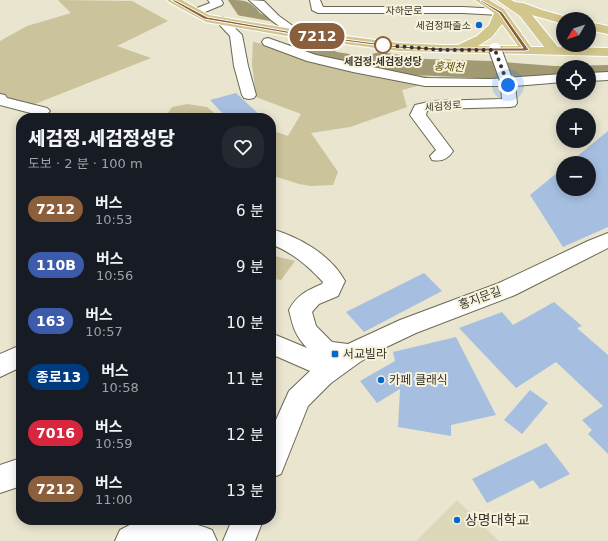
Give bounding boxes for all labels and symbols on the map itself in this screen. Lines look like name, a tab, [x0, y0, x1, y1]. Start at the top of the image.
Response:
street label: 자하문로	[386, 5, 422, 16]
north arrow	[556, 12, 596, 52]
place label: 세검정파출소	[416, 20, 471, 31]
marker: 세검정파출소	[474, 20, 484, 30]
line badge: 7212	[289, 23, 345, 49]
marker: 세검정.세검정성당	[374, 36, 392, 54]
place label: 세검정.세검정성당	[344, 56, 422, 67]
water label: 홍제천	[433, 60, 466, 74]
your location	[498, 75, 518, 95]
street label: 세검정로	[424, 99, 462, 113]
street label: 홍지문길	[457, 284, 503, 312]
place label: 서교빌라	[343, 347, 387, 361]
marker: 서교빌라	[330, 349, 340, 359]
place label: 카페 클래식	[389, 373, 448, 387]
marker: 카페 클래식	[376, 375, 386, 385]
place label: 상명대학교	[465, 512, 530, 528]
marker: 상명대학교	[452, 515, 462, 525]

